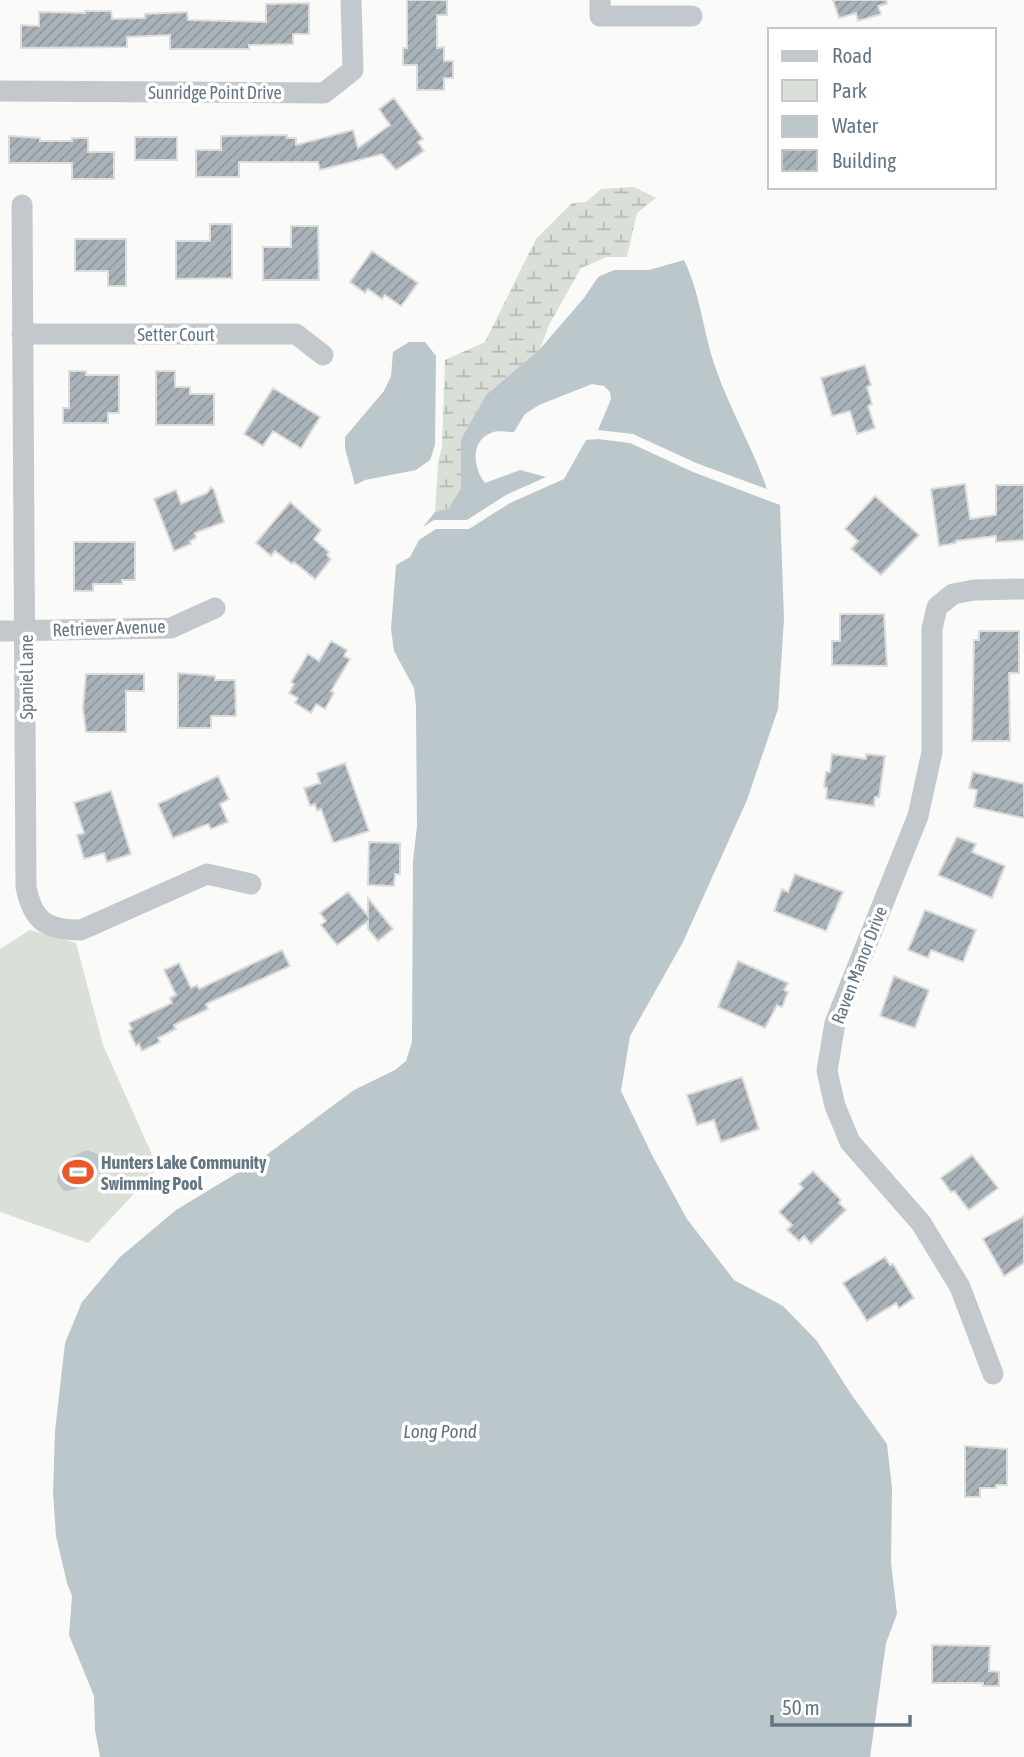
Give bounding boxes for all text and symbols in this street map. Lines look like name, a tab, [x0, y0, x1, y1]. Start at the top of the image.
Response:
legend	[768, 28, 996, 189]
text: Road	[832, 43, 872, 67]
text: Park	[832, 78, 867, 102]
street label: Sunridge Point Drive	[148, 82, 282, 103]
text: Water	[832, 113, 879, 137]
text: Building	[832, 148, 896, 172]
street label: Setter Court	[137, 324, 215, 345]
street label: Retriever Avenue	[52, 616, 166, 640]
street label: Spaniel Lane	[16, 635, 37, 719]
street label: Raven Manor Drive	[827, 903, 891, 1027]
place label: Hunters Lake Community Swimming Pool	[101, 1152, 267, 1194]
sports icon: Hunters Lake Community Swimming Pool	[61, 1155, 95, 1189]
water label: Long Pond	[403, 1420, 477, 1442]
scale bar	[772, 1684, 910, 1728]
text: 50 m	[782, 1695, 820, 1719]

